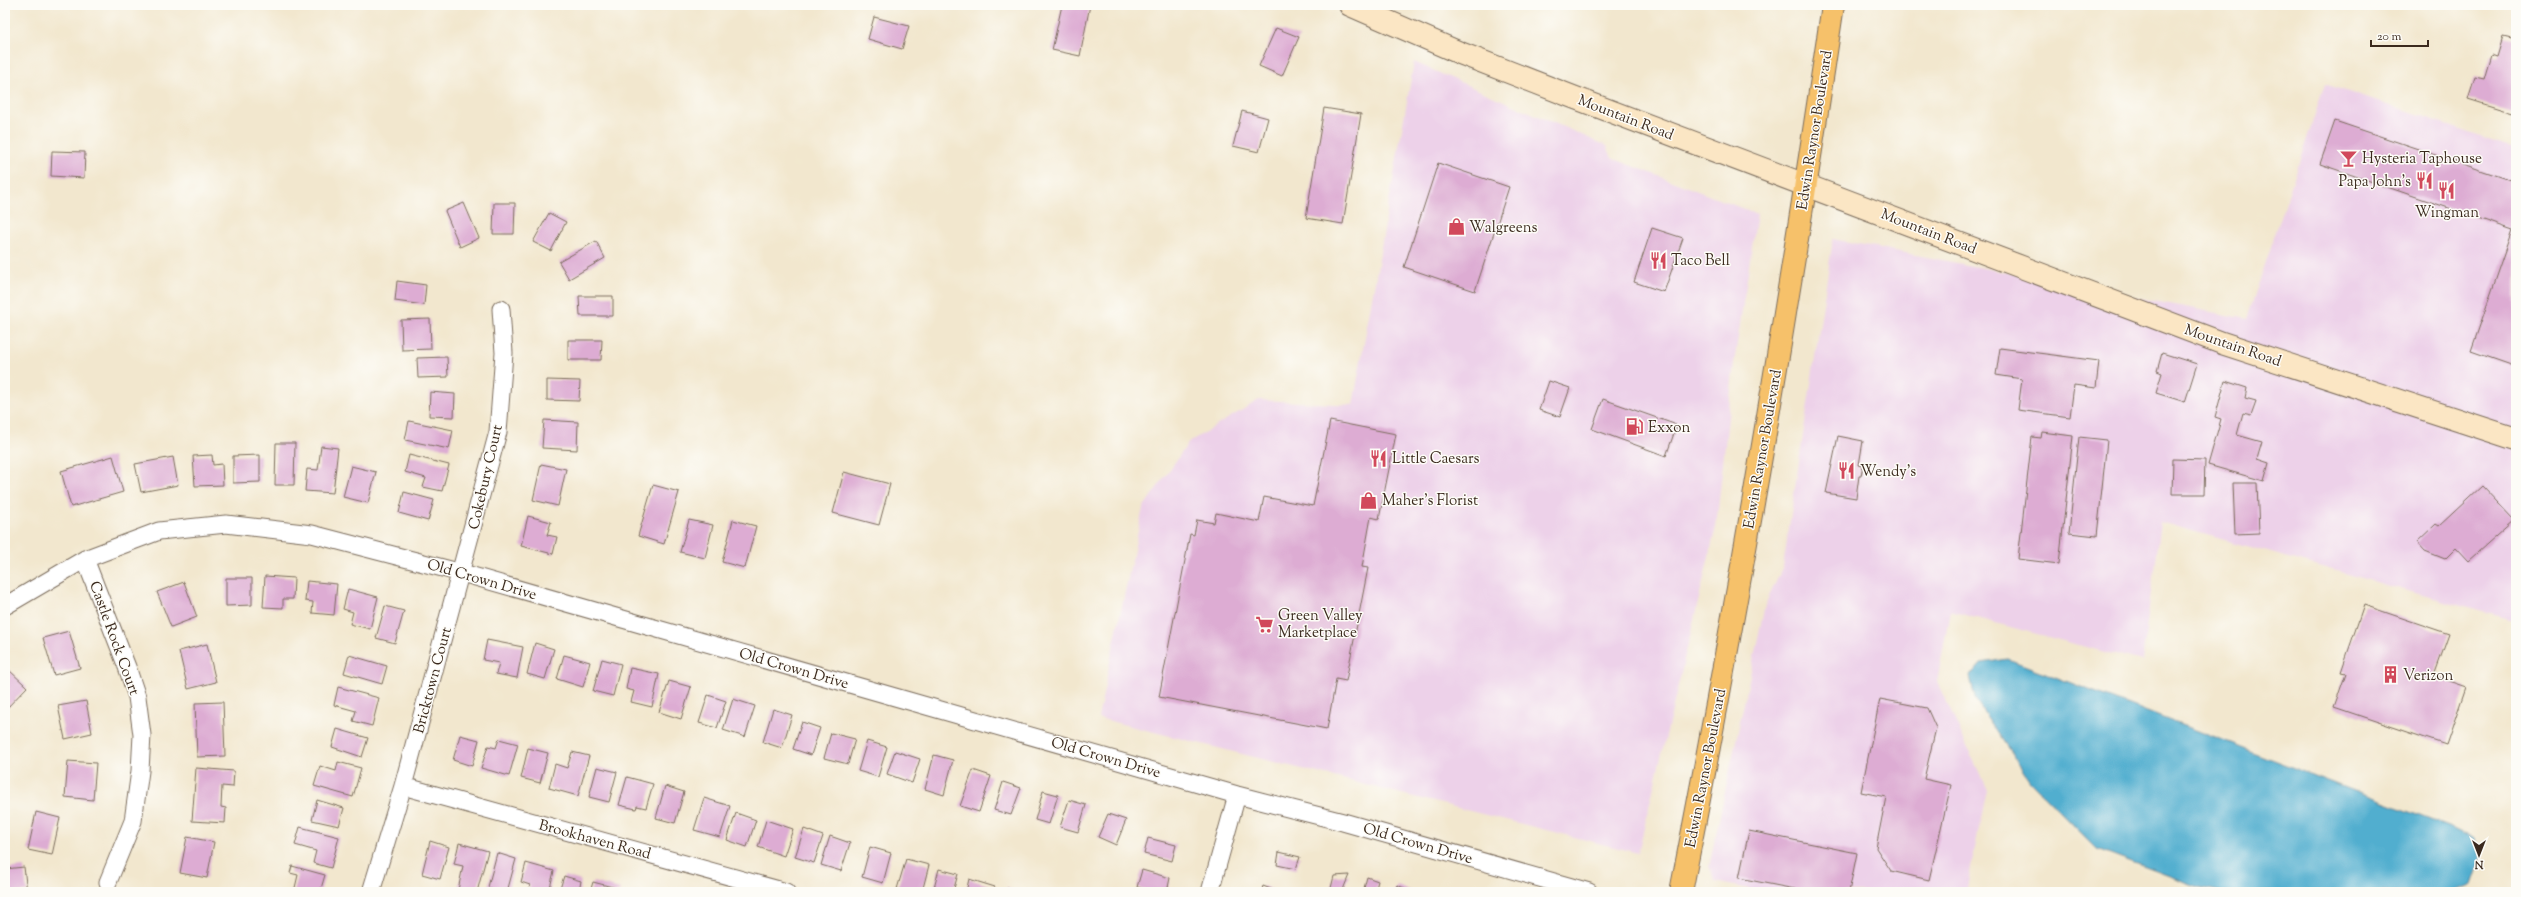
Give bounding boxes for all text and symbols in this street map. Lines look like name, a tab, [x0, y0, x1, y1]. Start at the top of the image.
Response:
scale bar	[2371, 22, 2428, 48]
text: 20 m	[2377, 28, 2402, 46]
street label: Edwin Raynor Boulevard	[1792, 48, 1839, 212]
street label: Mountain Road	[1574, 90, 1677, 147]
bar icon: Hysteria Taphouse	[2339, 148, 2359, 168]
place label: Hysteria Taphouse	[2362, 149, 2482, 170]
restaurant icon: Papa John's	[2414, 171, 2434, 191]
place label: Papa John's	[2338, 172, 2411, 193]
restaurant icon: Wingman	[2437, 181, 2457, 201]
place label: Wingman	[2415, 203, 2479, 224]
street label: Mountain Road	[1877, 204, 1980, 261]
shop icon: Walgreens	[1446, 217, 1466, 237]
place label: Walgreens	[1469, 218, 1538, 239]
restaurant icon: Taco Bell	[1648, 250, 1668, 270]
place label: Taco Bell	[1671, 251, 1730, 272]
street label: Mountain Road	[2181, 320, 2284, 373]
street label: Edwin Raynor Boulevard	[1739, 367, 1788, 531]
fuel station icon: Exxon	[1625, 417, 1645, 437]
place label: Exxon	[1648, 418, 1691, 439]
street label: Cokebury Court	[464, 423, 509, 532]
restaurant icon: Little Caesars	[1369, 448, 1389, 468]
place label: Little Caesars	[1392, 449, 1480, 470]
restaurant icon: Wendy's	[1837, 461, 1857, 481]
place label: Wendy's	[1860, 462, 1916, 483]
shop icon: Maher's Florist	[1359, 490, 1379, 510]
place label: Maher's Florist	[1382, 491, 1478, 512]
street label: Old Crown Drive	[424, 555, 539, 606]
street label: Castle Rock Court	[83, 579, 144, 698]
place label: Green Valley Marketplace	[1278, 606, 1363, 644]
supermarket icon: Green Valley Marketplace	[1255, 614, 1275, 634]
street label: Bricktown Court	[409, 625, 458, 736]
street label: Old Crown Drive	[736, 644, 851, 695]
building icon: Verizon	[2380, 665, 2400, 685]
place label: Verizon	[2403, 666, 2453, 687]
street label: Edwin Raynor Boulevard	[1681, 687, 1732, 849]
street label: Old Crown Drive	[1048, 733, 1163, 784]
street label: Brookhaven Road	[536, 815, 654, 866]
street label: Old Crown Drive	[1360, 819, 1475, 870]
north arrow	[2459, 835, 2499, 875]
text: N	[2474, 856, 2484, 872]

